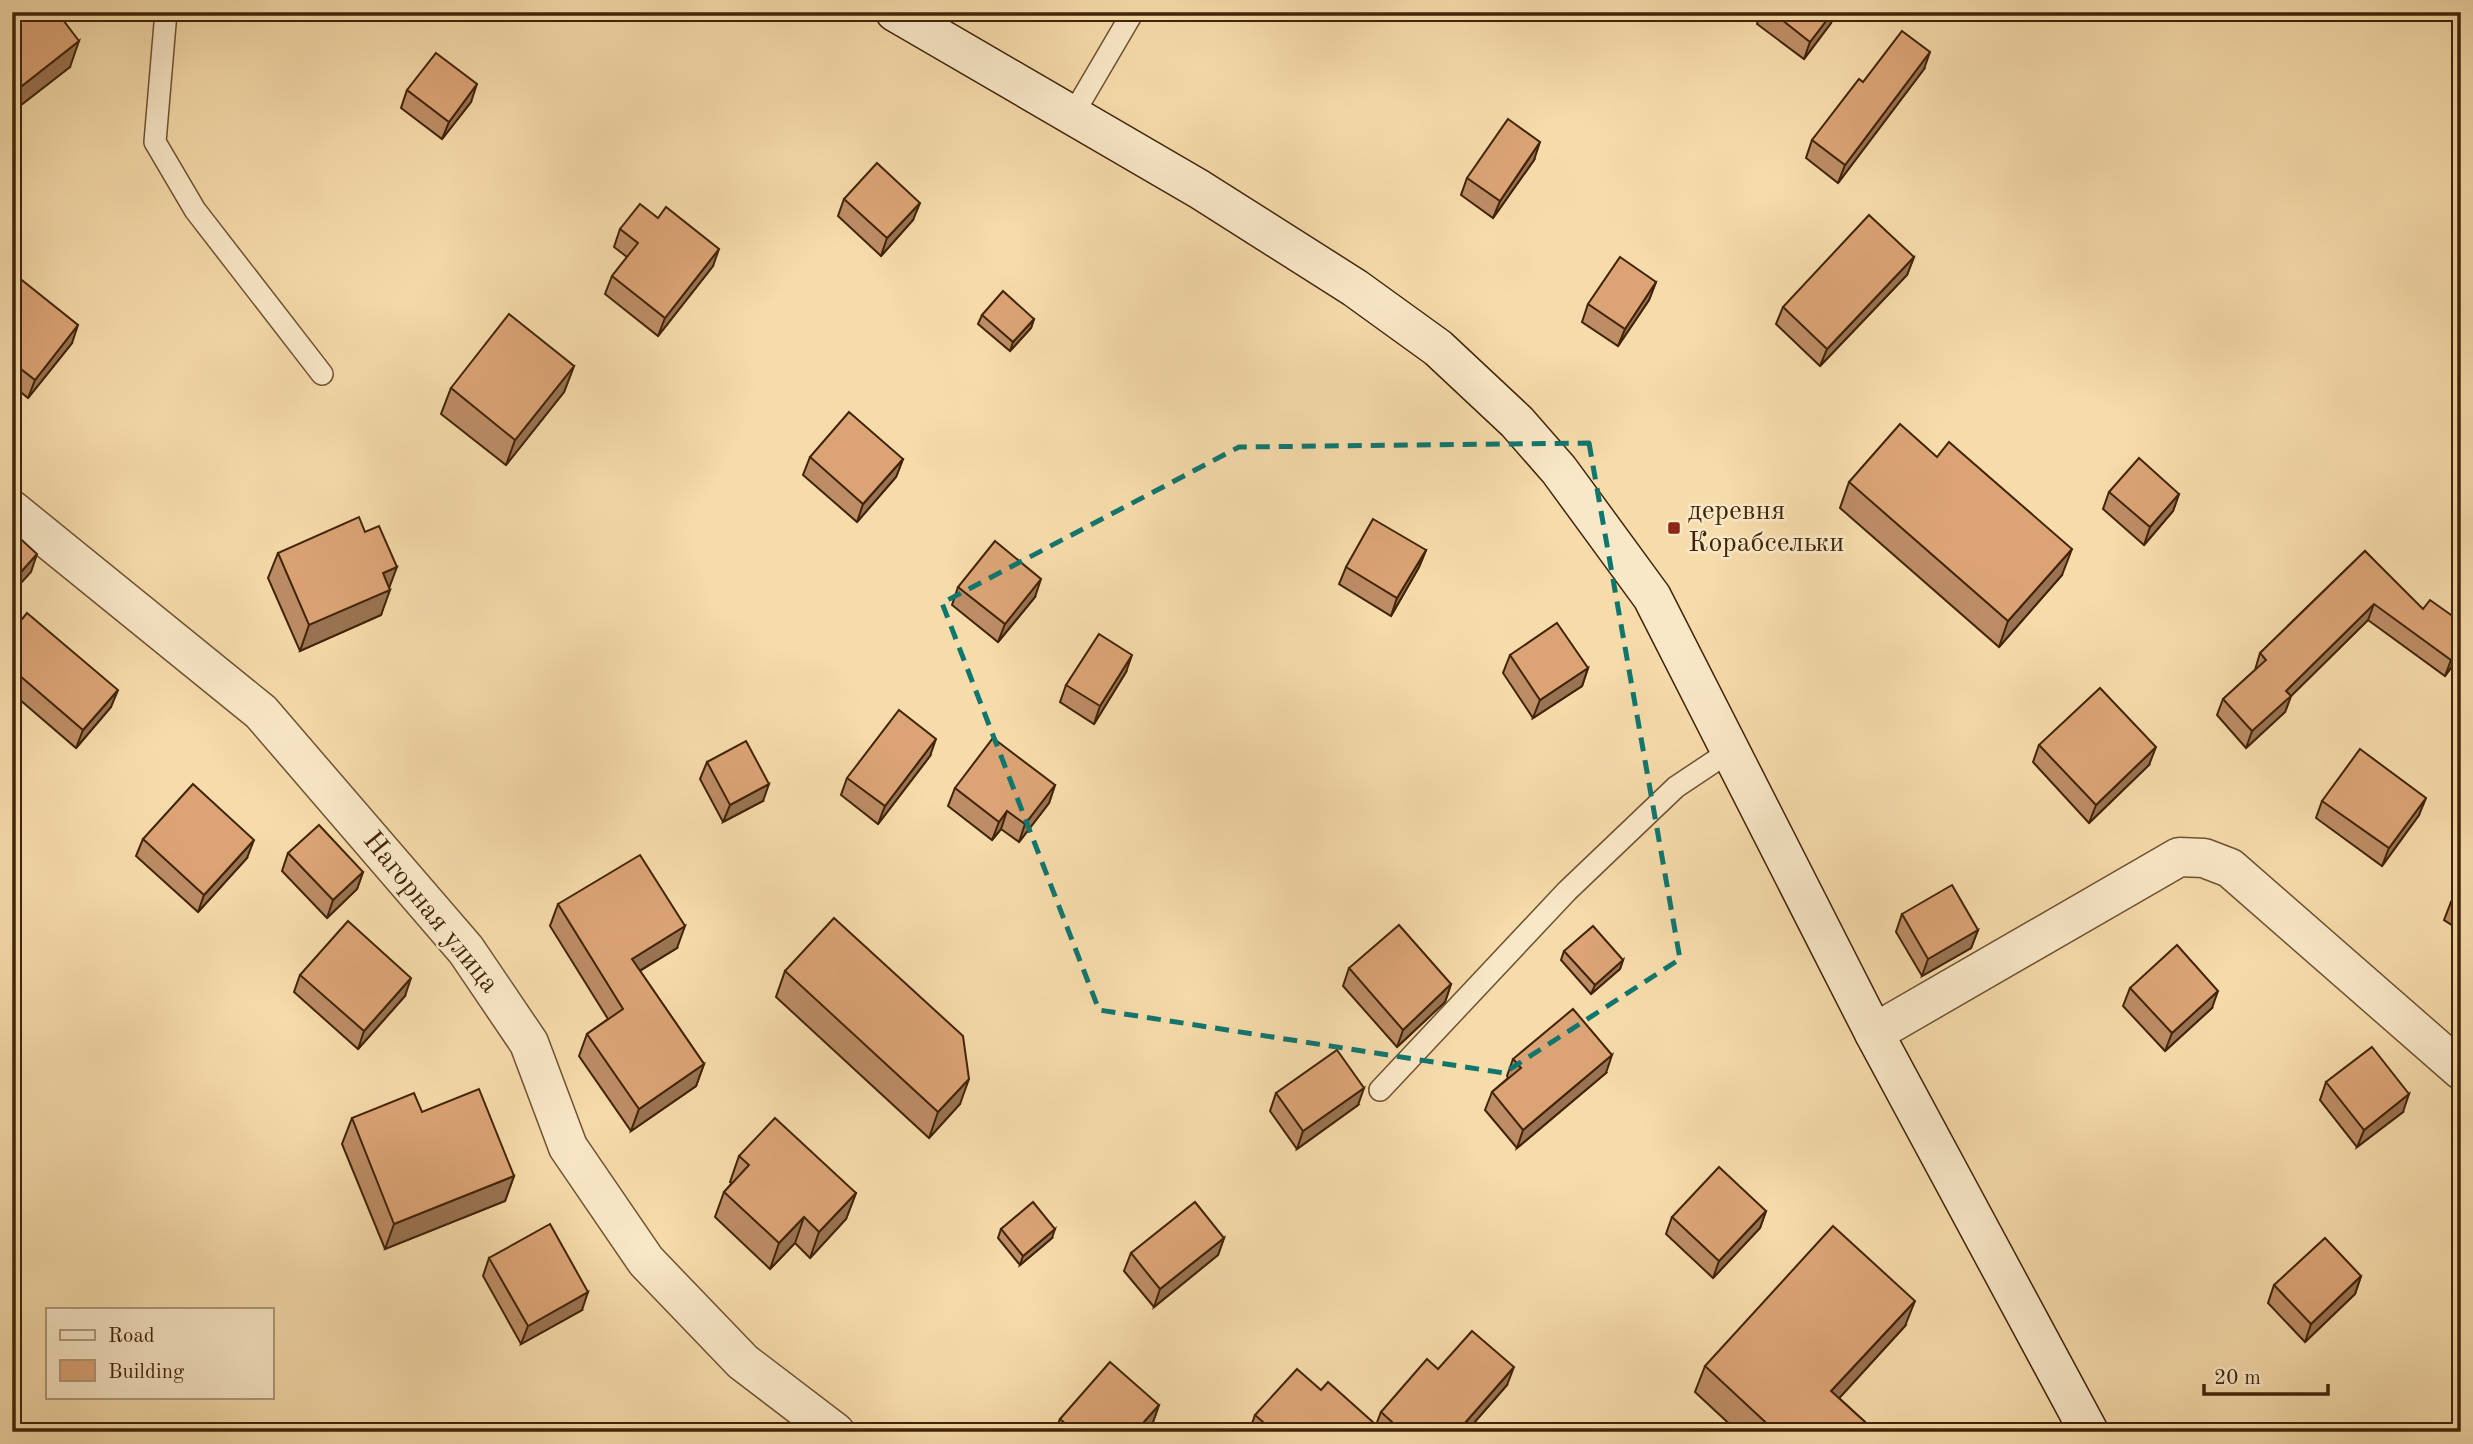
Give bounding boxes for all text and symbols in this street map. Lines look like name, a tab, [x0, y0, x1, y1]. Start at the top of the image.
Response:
place label: деревня Корабсельки	[1688, 498, 1844, 558]
marker: деревня Корабсельки	[1666, 520, 1682, 536]
street label: Нагорная улица	[357, 827, 503, 999]
legend	[46, 1308, 273, 1398]
text: Road	[108, 1326, 155, 1347]
scale bar	[2204, 1353, 2328, 1397]
text: Building	[108, 1362, 185, 1383]
text: 20 m	[2214, 1368, 2261, 1389]

